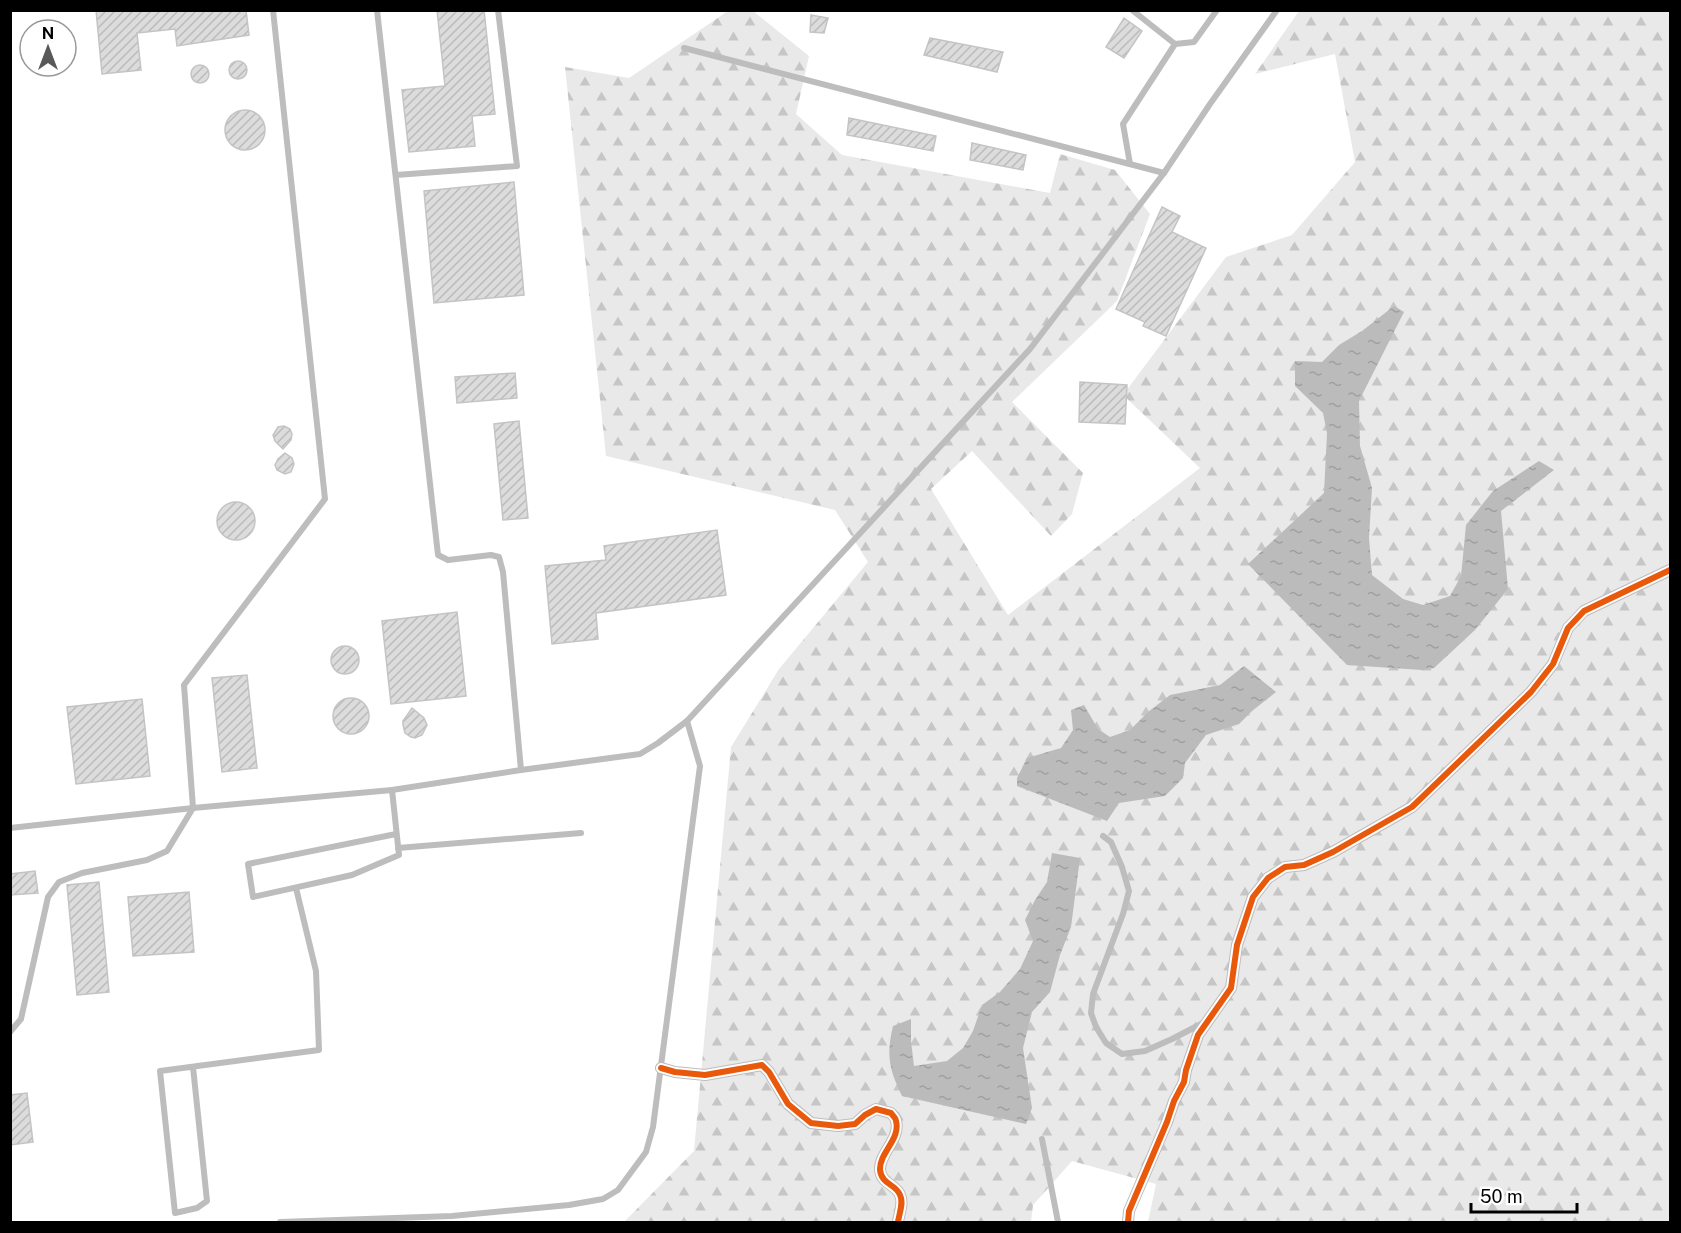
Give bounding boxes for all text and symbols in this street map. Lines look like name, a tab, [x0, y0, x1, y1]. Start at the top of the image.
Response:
north arrow	[18, 18, 78, 78]
text: N	[42, 24, 54, 43]
scale bar	[1471, 1176, 1578, 1214]
text: 50 m	[1480, 1186, 1523, 1207]

